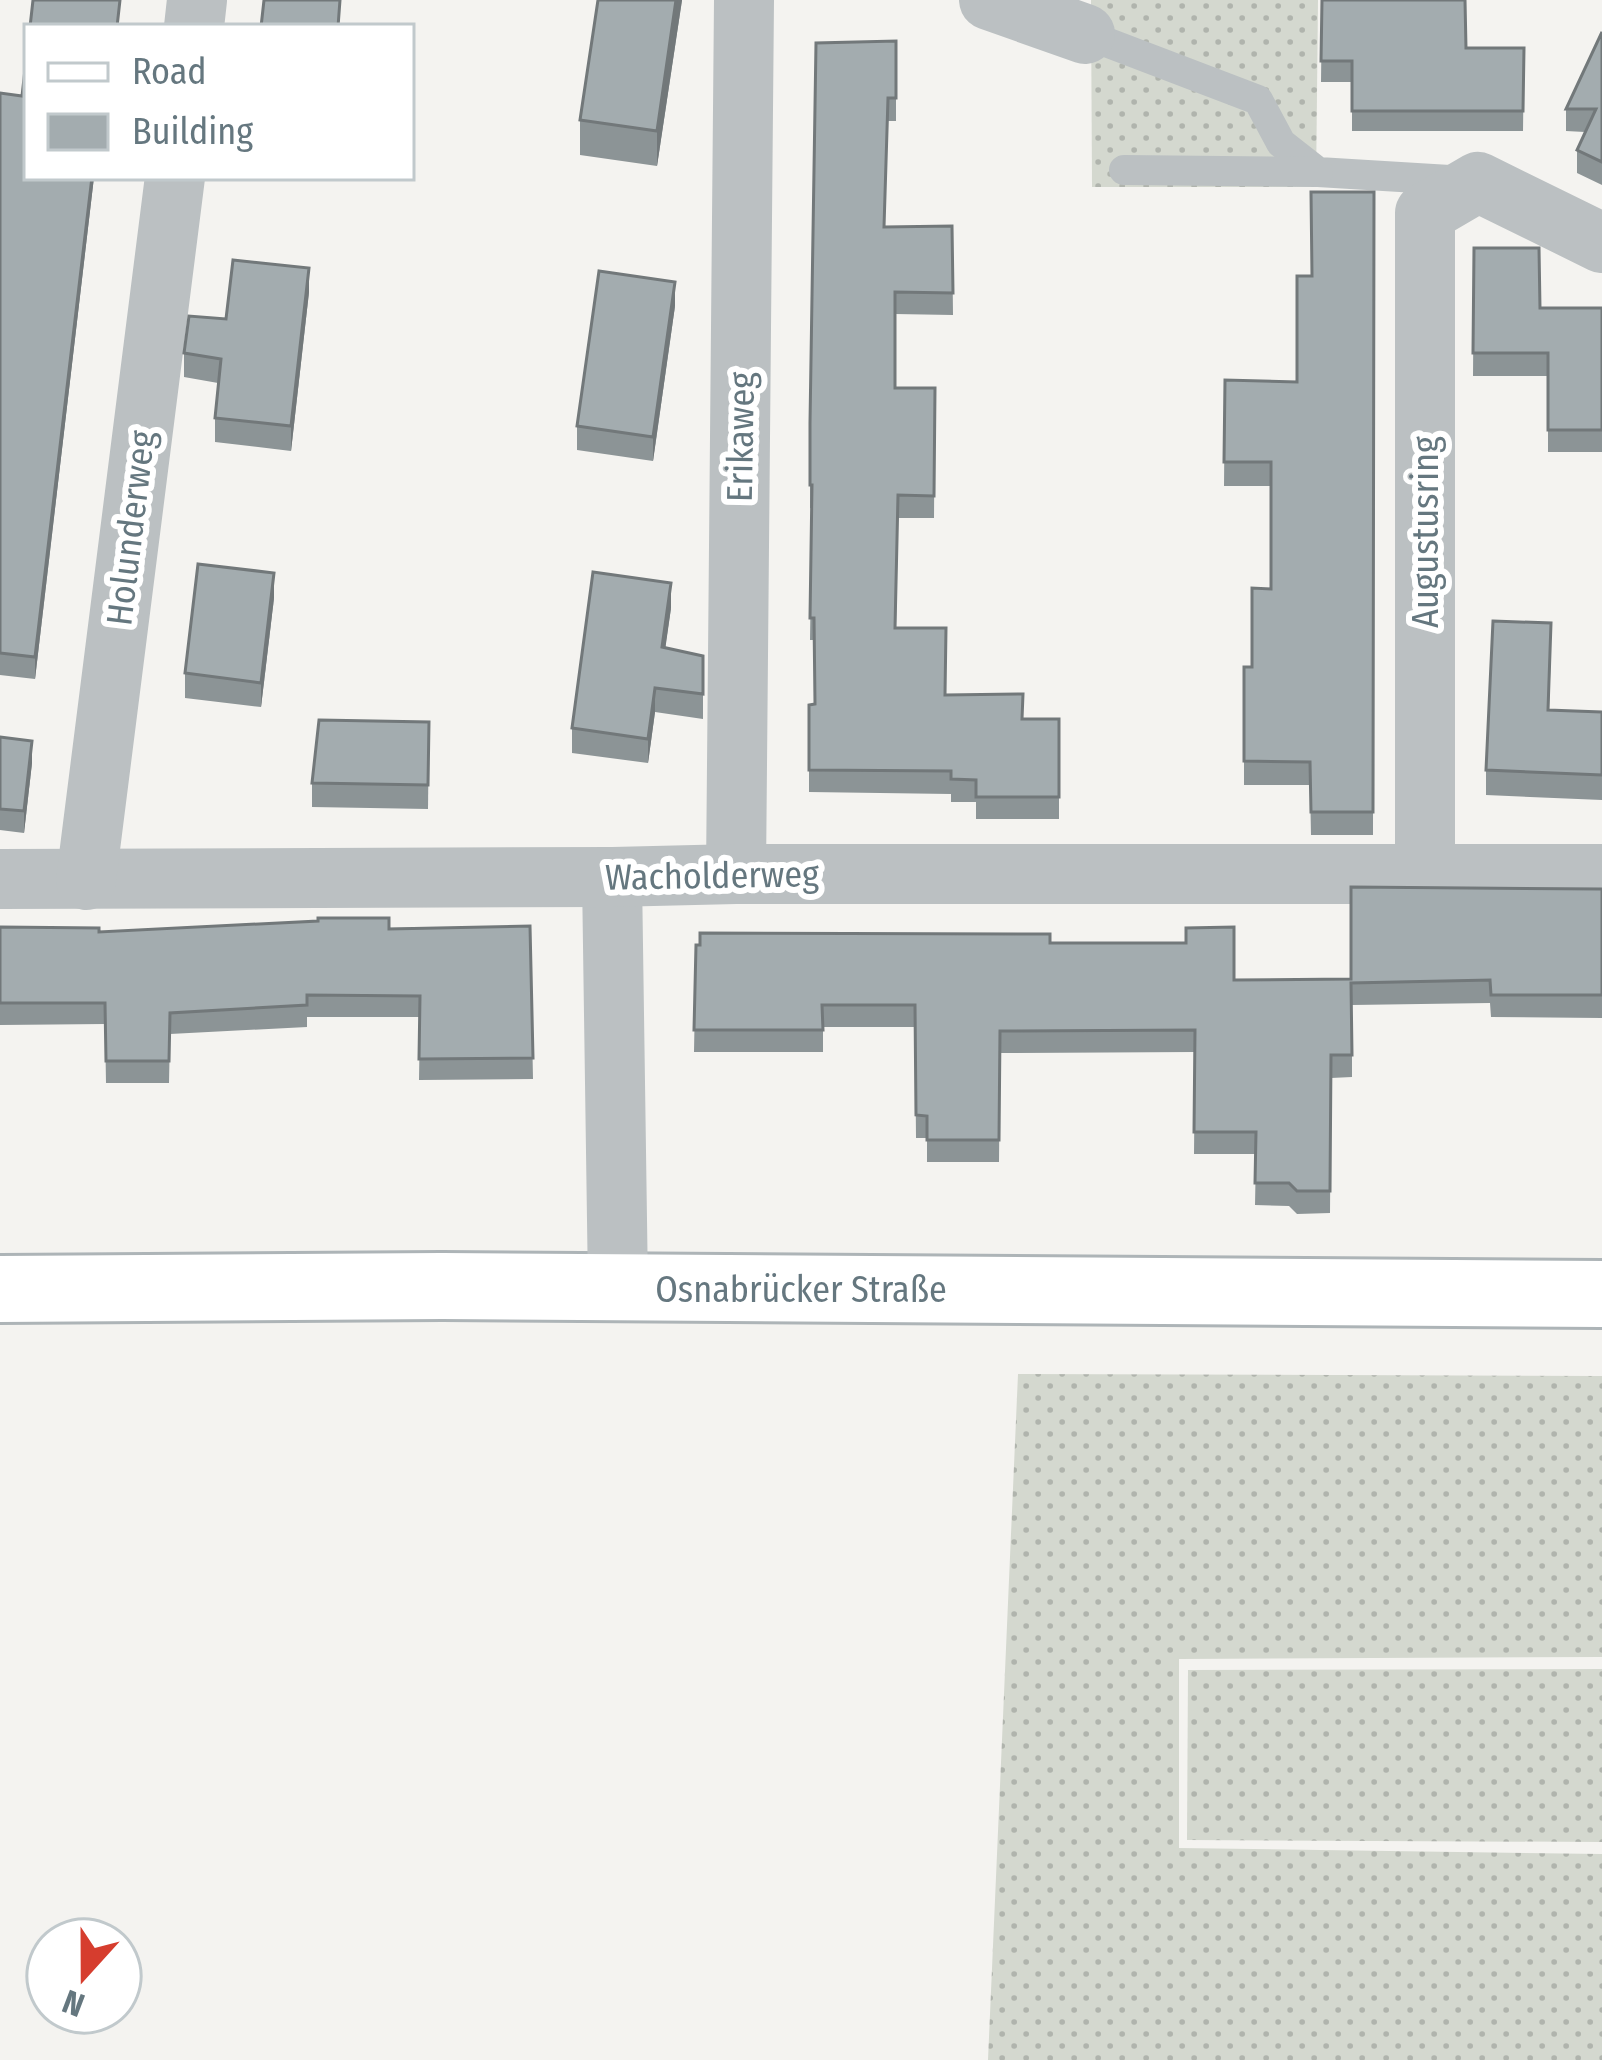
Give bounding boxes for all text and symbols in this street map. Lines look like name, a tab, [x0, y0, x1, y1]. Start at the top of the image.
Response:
legend	[24, 24, 414, 180]
text: Road	[132, 50, 207, 94]
text: Building	[132, 110, 253, 154]
street label: Erikaweg	[718, 371, 764, 502]
street label: Holunderweg	[97, 428, 165, 628]
street label: Augustusring	[1404, 436, 1448, 628]
street label: Wacholderweg	[605, 852, 820, 900]
street label: Osnabrücker Straße	[655, 1268, 947, 1312]
north arrow	[24, 1916, 144, 2036]
text: N	[57, 1981, 90, 2025]

